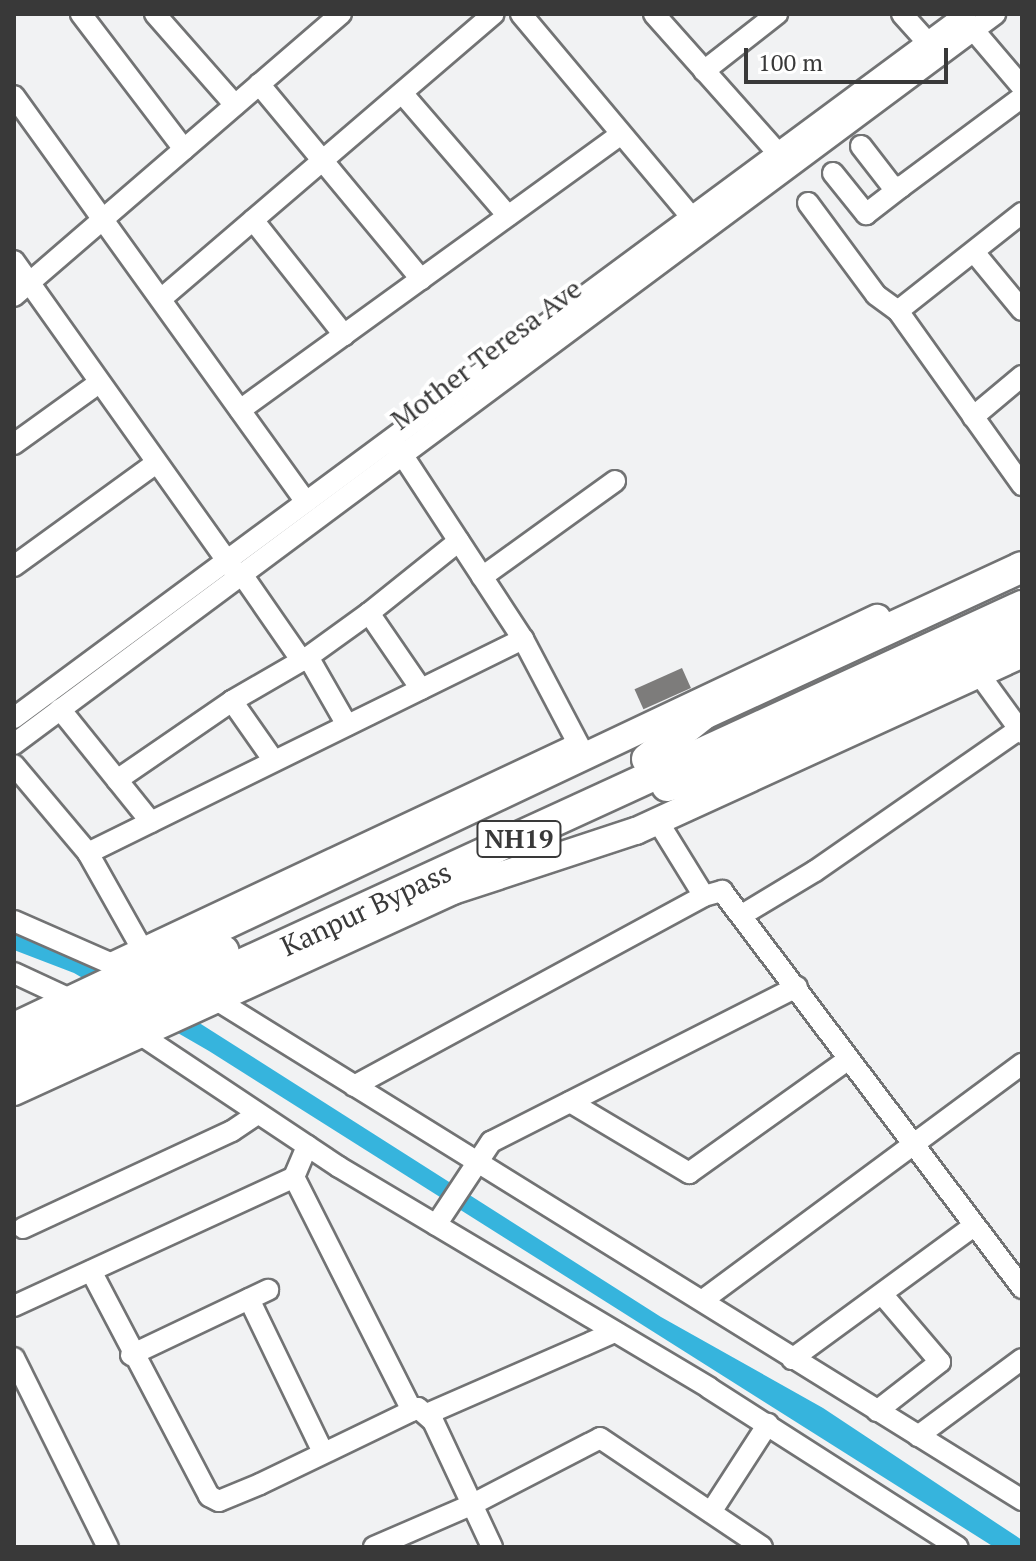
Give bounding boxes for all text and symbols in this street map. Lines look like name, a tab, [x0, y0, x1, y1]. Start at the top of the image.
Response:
scale bar	[748, 32, 952, 82]
text: 100 m	[758, 46, 823, 78]
street label: Mother Teresa Ave	[384, 271, 588, 437]
road number: NH19	[475, 817, 563, 861]
street label: Kanpur Bypass	[276, 855, 456, 963]

